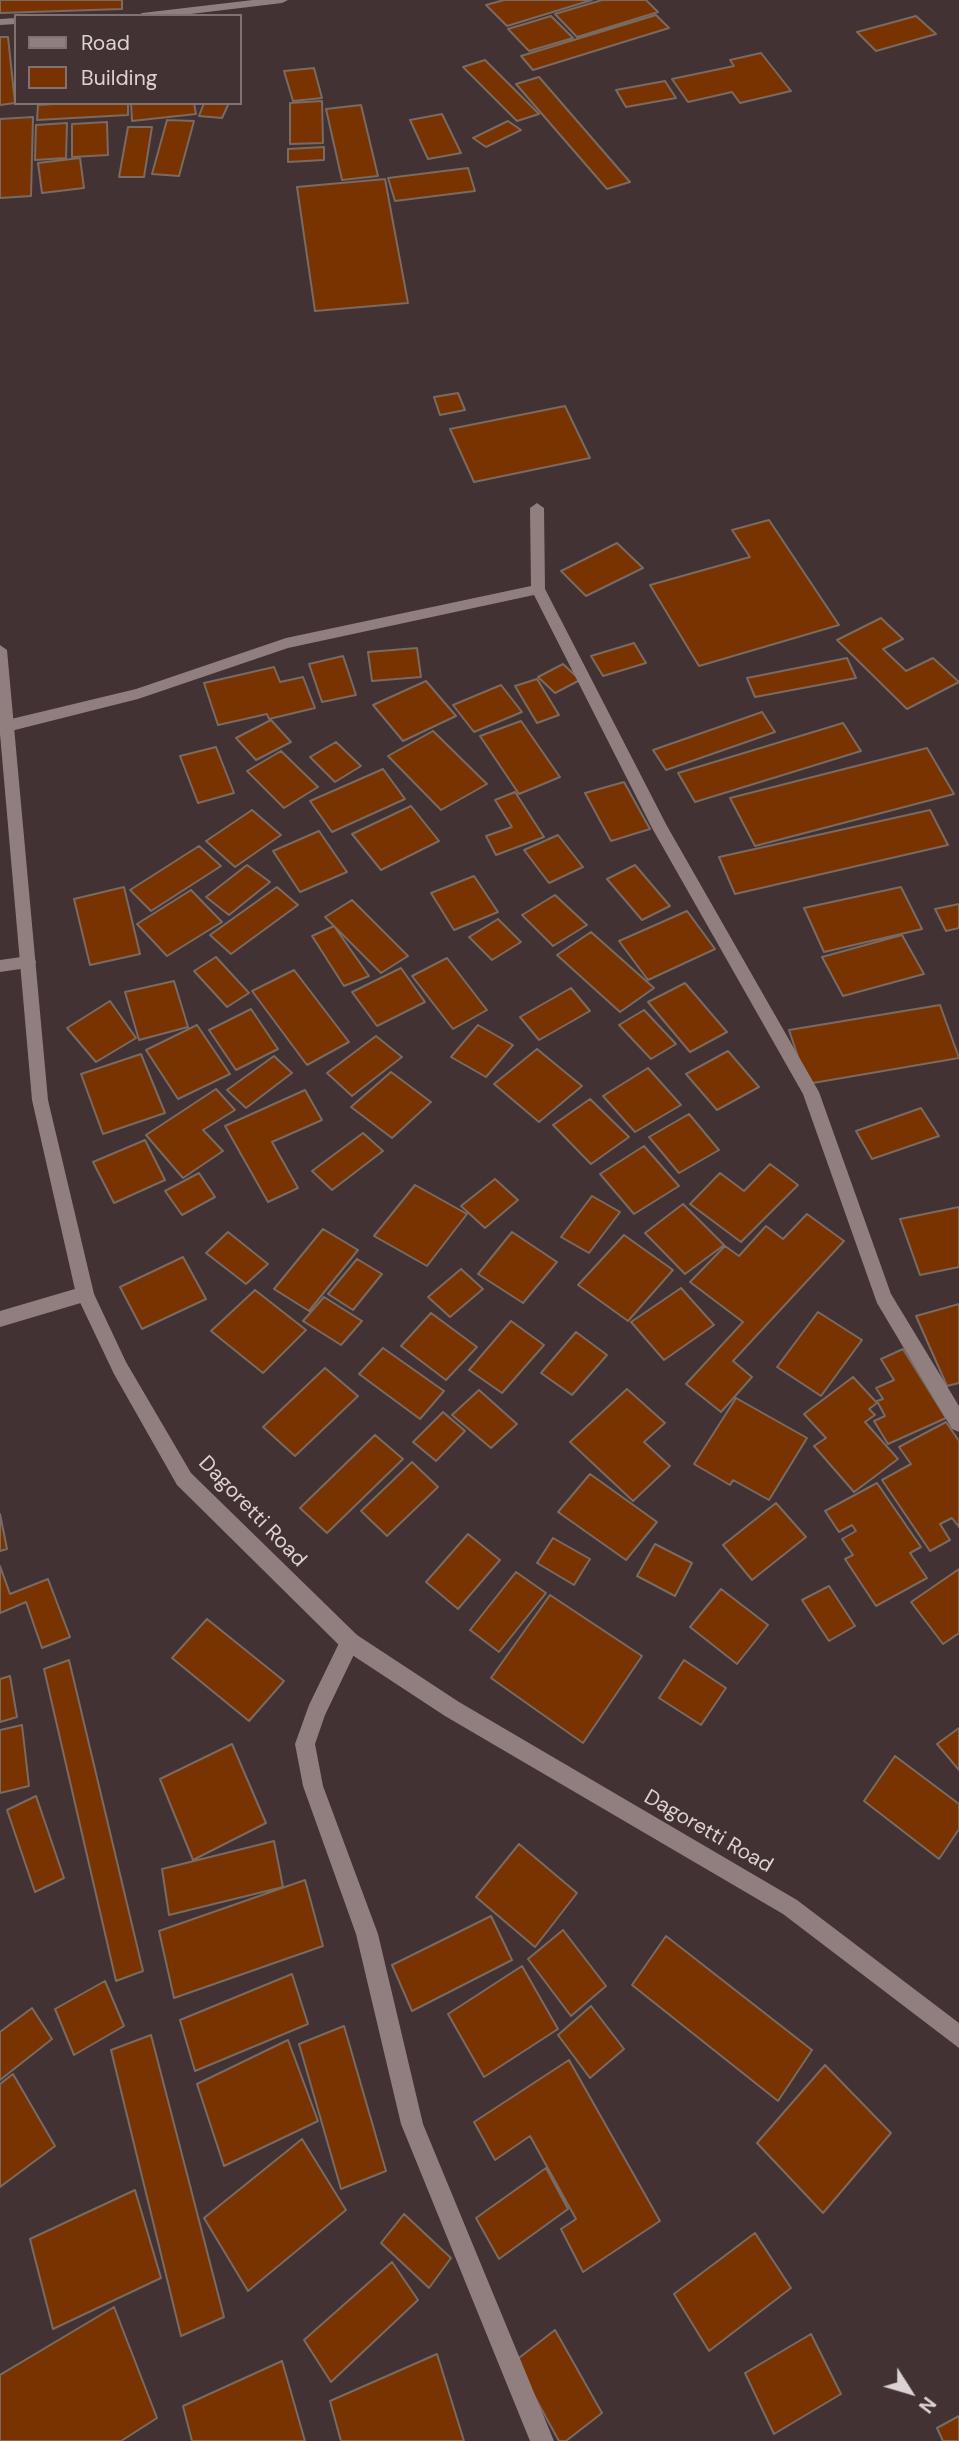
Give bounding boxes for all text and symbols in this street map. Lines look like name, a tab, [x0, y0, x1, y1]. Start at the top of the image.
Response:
legend	[14, 14, 242, 105]
text: Road	[81, 29, 130, 57]
text: Building	[81, 64, 157, 92]
street label: Dagoretti Road	[193, 1451, 311, 1573]
street label: Dagoretti Road	[639, 1785, 777, 1879]
north arrow	[875, 2357, 945, 2427]
text: N	[913, 2392, 941, 2418]

